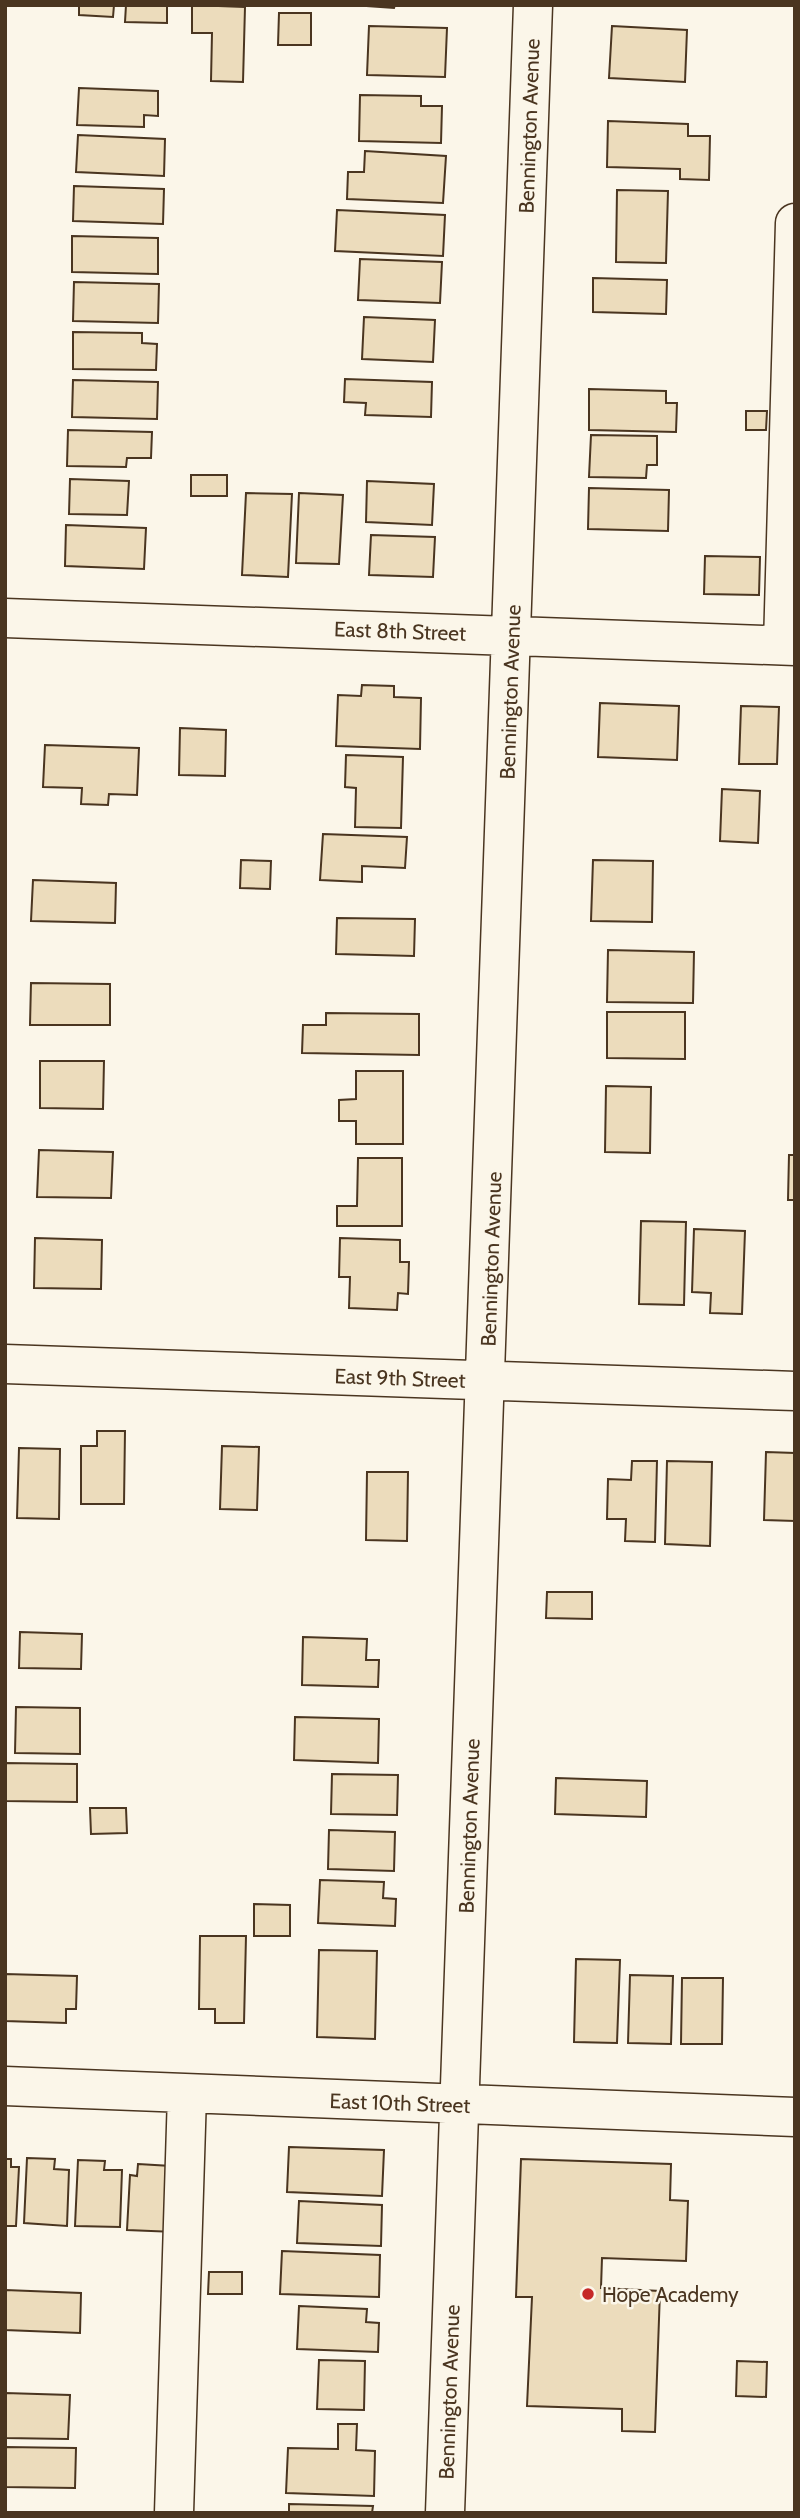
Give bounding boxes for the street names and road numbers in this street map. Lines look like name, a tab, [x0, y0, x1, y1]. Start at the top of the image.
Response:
street label: Bennington Avenue	[513, 38, 545, 214]
street label: Bennington Avenue	[494, 604, 526, 780]
street label: East 8th Street	[334, 616, 466, 646]
street label: Bennington Avenue	[475, 1171, 507, 1347]
street label: East 9th Street	[334, 1363, 466, 1393]
street label: Bennington Avenue	[453, 1738, 485, 1914]
street label: East 10th Street	[329, 2088, 471, 2118]
street label: Bennington Avenue	[433, 2304, 465, 2480]

